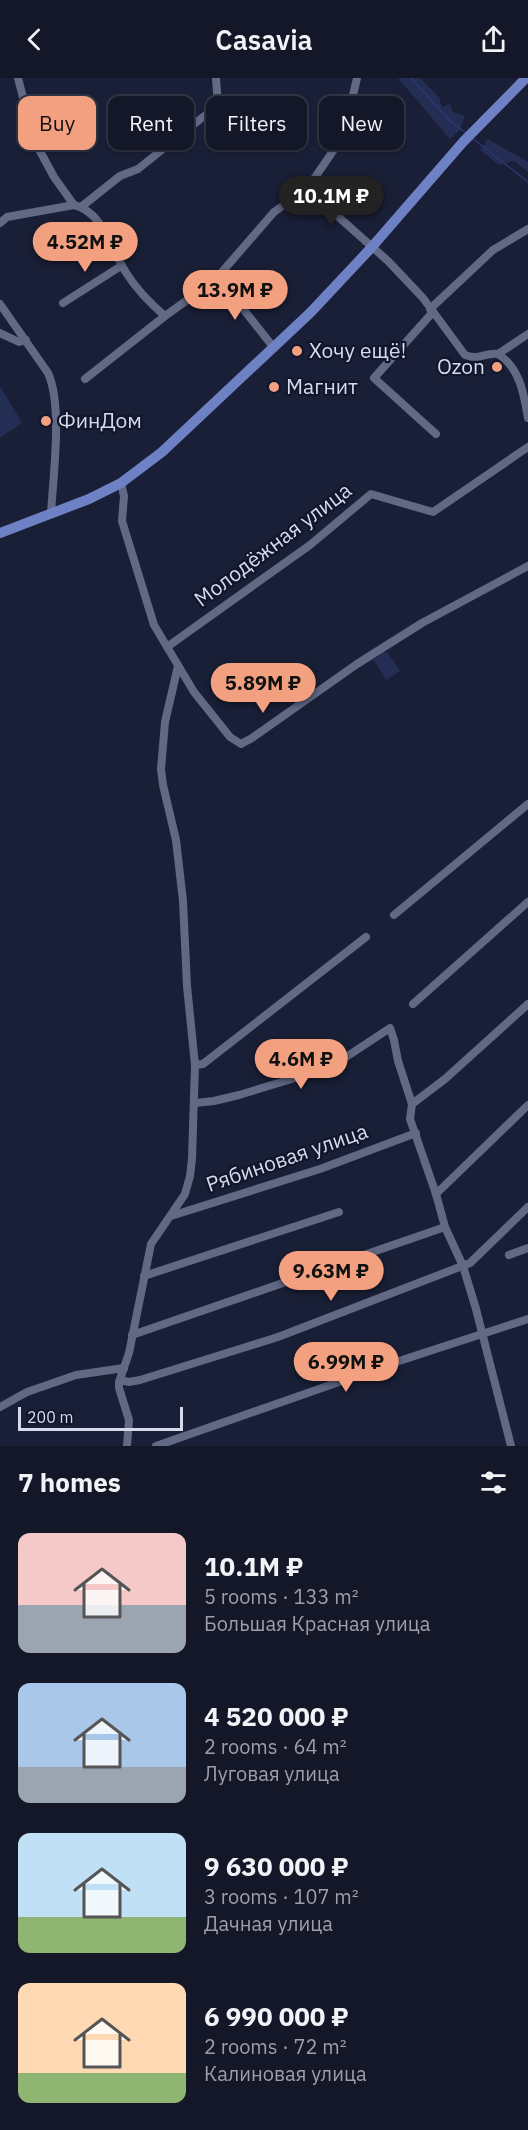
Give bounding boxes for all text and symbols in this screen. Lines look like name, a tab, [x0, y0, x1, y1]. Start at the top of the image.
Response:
text: Casavia	[215, 22, 313, 57]
icon: back	[18, 23, 51, 56]
icon: share	[477, 23, 510, 56]
chip: Buy	[18, 96, 96, 150]
chip: Rent	[108, 96, 194, 150]
chip: Filters	[206, 96, 307, 150]
chip: New	[319, 96, 404, 150]
pin: 10.1M ₽	[276, 176, 386, 227]
text: 10.1M ₽	[293, 182, 369, 209]
pin: 4.52M ₽	[30, 222, 140, 273]
text: 4.52M ₽	[47, 228, 123, 255]
pin: 13.9M ₽	[180, 270, 290, 321]
text: 13.9M ₽	[197, 276, 273, 303]
place label: Хочу ещё!	[309, 336, 406, 364]
marker: Хочу ещё!	[290, 344, 304, 358]
place label: Ozon	[437, 352, 485, 380]
marker: Ozon	[490, 360, 504, 374]
place label: Магнит	[286, 372, 358, 400]
marker: Магнит	[267, 380, 281, 394]
place label: ФинДом	[58, 406, 142, 434]
marker: ФинДом	[39, 414, 53, 428]
street label: Молодёжная улица	[188, 476, 357, 613]
pin: 5.89M ₽	[208, 663, 318, 714]
text: 5.89M ₽	[225, 669, 301, 696]
pin: 4.6M ₽	[252, 1039, 350, 1090]
text: 4.6M ₽	[269, 1045, 333, 1072]
street label: Рябиновая улица	[202, 1116, 371, 1198]
pin: 9.63M ₽	[276, 1251, 386, 1302]
text: 9.63M ₽	[293, 1257, 369, 1284]
pin: 6.99M ₽	[291, 1342, 401, 1393]
text: 6.99M ₽	[308, 1348, 384, 1375]
scale bar	[18, 1404, 183, 1432]
text: 200 m	[27, 1407, 74, 1427]
text: 7 homes	[18, 1465, 121, 1499]
icon: filters	[477, 1466, 510, 1499]
text: 10.1M ₽	[204, 1549, 303, 1583]
icon: home	[66, 1557, 138, 1629]
text: 5 rooms · 133 m²	[204, 1583, 359, 1610]
text: Большая Красная улица	[204, 1610, 430, 1637]
text: 4 520 000 ₽	[204, 1699, 349, 1733]
icon: home	[66, 1707, 138, 1779]
text: 2 rooms · 64 m²	[204, 1733, 347, 1760]
text: Луговая улица	[204, 1760, 340, 1787]
text: 9 630 000 ₽	[204, 1849, 349, 1883]
icon: home	[66, 1857, 138, 1929]
text: 3 rooms · 107 m²	[204, 1883, 359, 1910]
text: Дачная улица	[204, 1910, 333, 1937]
text: 6 990 000 ₽	[204, 1999, 349, 2033]
icon: home	[66, 2007, 138, 2079]
text: 2 rooms · 72 m²	[204, 2033, 347, 2060]
text: Калиновая улица	[204, 2060, 367, 2087]

